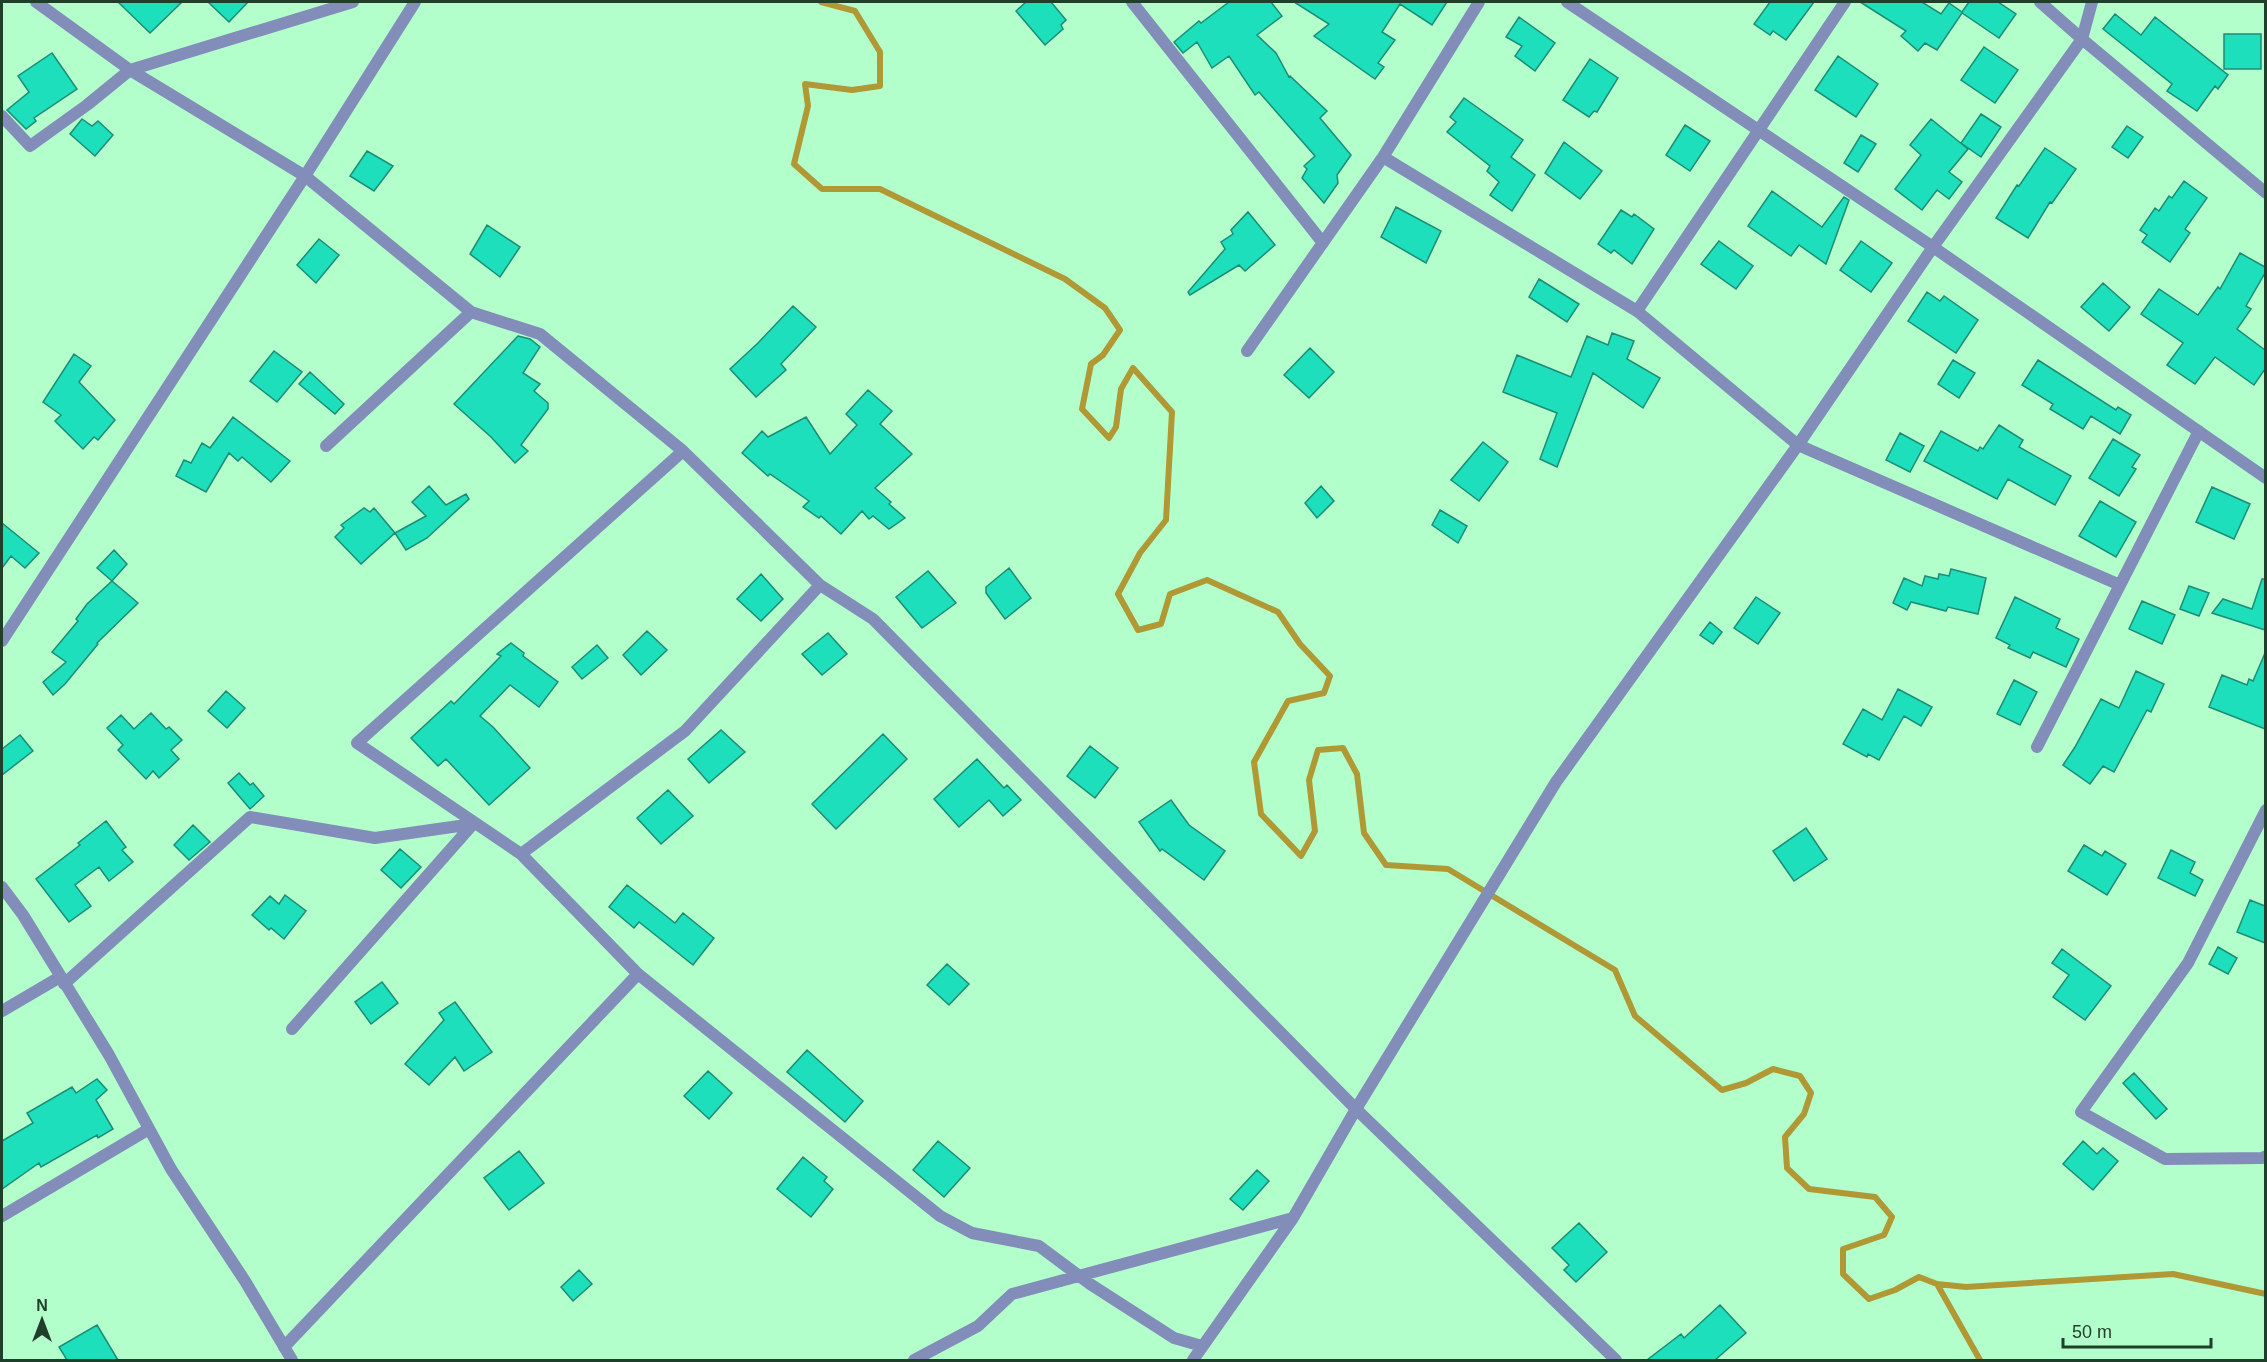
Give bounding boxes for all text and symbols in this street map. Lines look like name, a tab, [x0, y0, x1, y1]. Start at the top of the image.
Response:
north arrow	[12, 1290, 72, 1350]
text: N	[36, 1297, 48, 1314]
scale bar	[2063, 1311, 2212, 1349]
text: 50 m	[2072, 1322, 2112, 1342]

